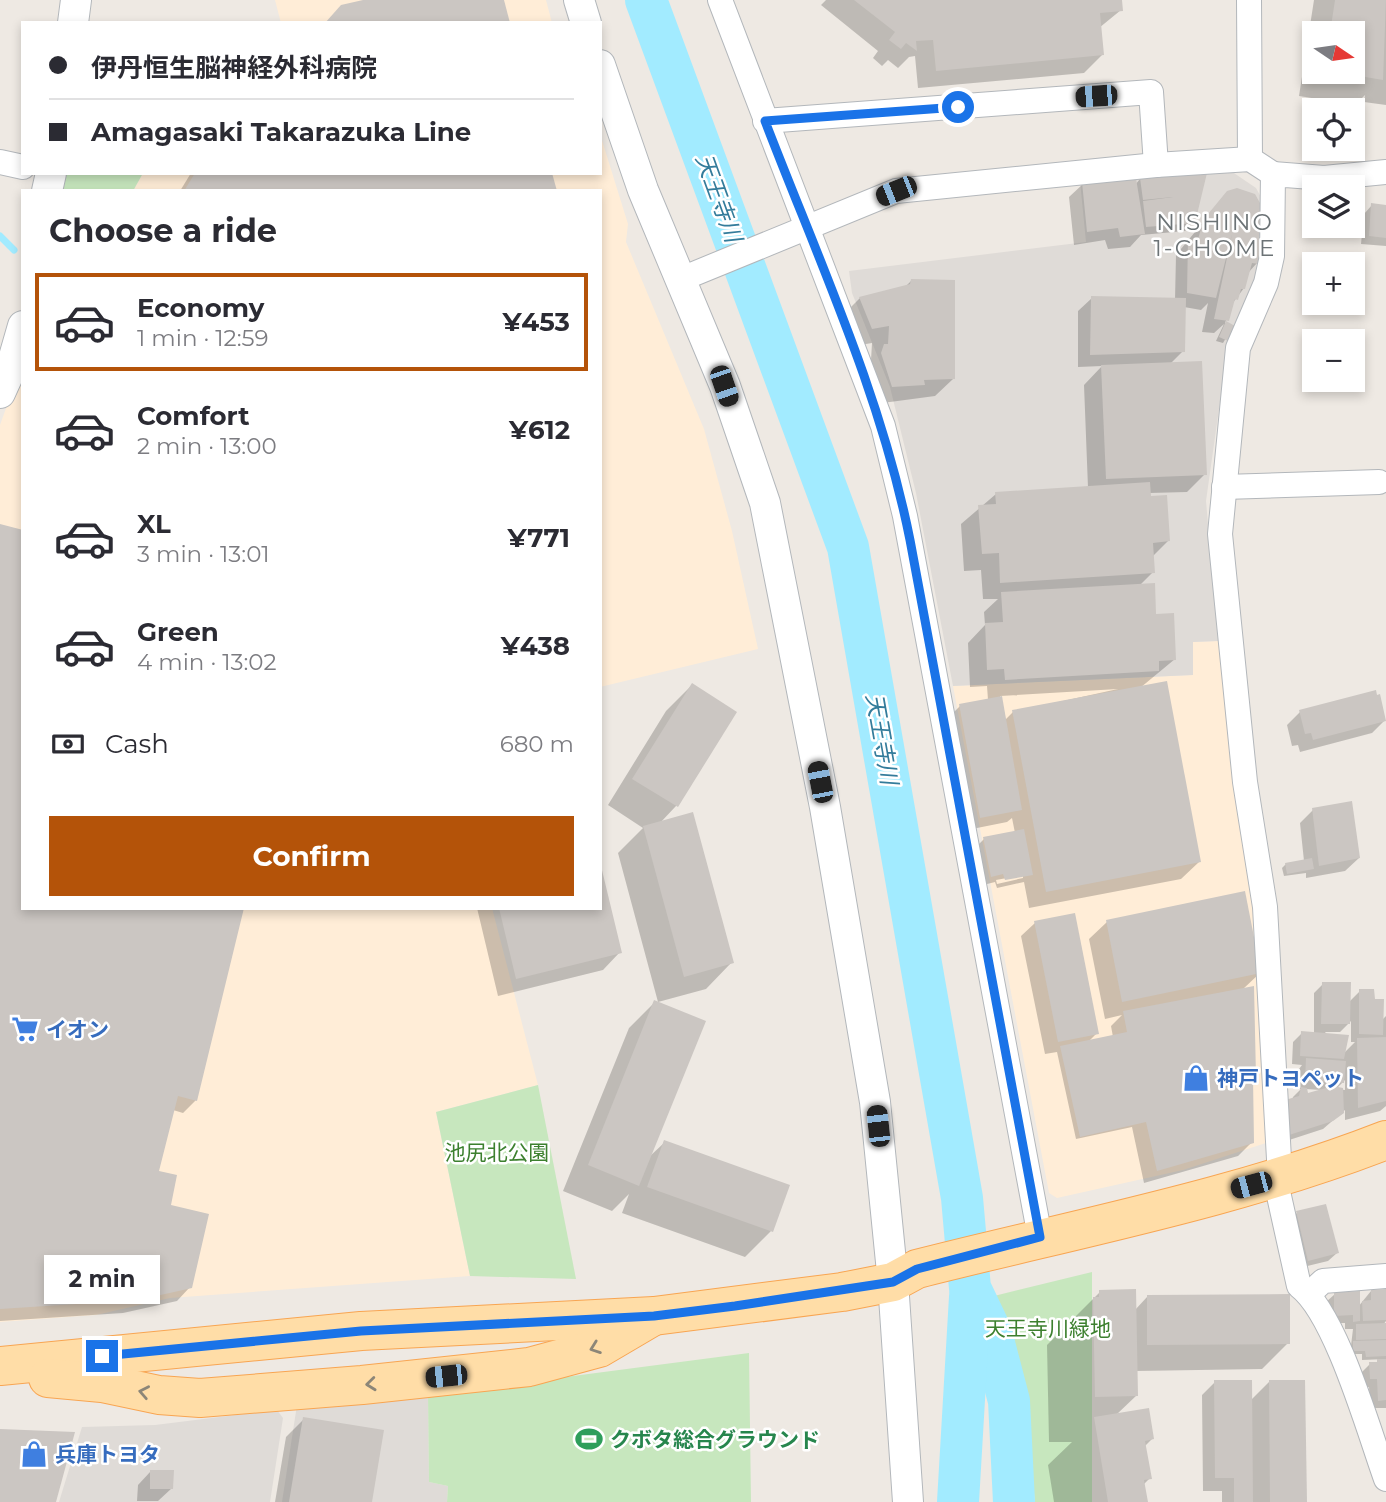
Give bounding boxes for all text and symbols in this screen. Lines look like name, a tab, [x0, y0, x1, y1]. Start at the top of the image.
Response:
north arrow	[1302, 21, 1365, 84]
map controls	[1302, 21, 1365, 392]
text: 伊丹恒生脳神経外科病院	[91, 52, 377, 84]
car	[1075, 84, 1118, 108]
route start	[942, 91, 974, 123]
button: locate	[1302, 98, 1365, 161]
text: Amagasaki Takarazuka Line	[91, 116, 471, 148]
water label: 天王寺川	[690, 150, 749, 249]
car	[873, 173, 920, 209]
button: layers	[1302, 175, 1365, 238]
district label: NISHINO 1-CHOME	[1154, 208, 1276, 262]
text: Choose a ride	[49, 211, 277, 250]
button: +	[1302, 252, 1365, 315]
icon: car	[53, 291, 116, 354]
text: Economy	[137, 292, 264, 324]
text: ¥453	[502, 306, 570, 338]
text: 1 min · 12:59	[137, 324, 269, 352]
button: −	[1302, 329, 1365, 392]
car	[708, 363, 741, 409]
icon: car	[53, 399, 116, 462]
text: Comfort	[137, 400, 249, 432]
text: ¥612	[509, 414, 570, 446]
text: 2 min · 13:00	[137, 432, 277, 460]
icon: car	[53, 507, 116, 570]
text: XL	[137, 508, 171, 540]
text: ¥771	[508, 522, 570, 554]
text: 3 min · 13:01	[137, 540, 270, 568]
icon: car	[53, 615, 116, 678]
text: Green	[137, 616, 219, 648]
text: ¥438	[501, 630, 570, 662]
text: 4 min · 13:02	[137, 648, 277, 676]
water label: 天王寺川	[860, 691, 904, 790]
icon: cash	[49, 725, 87, 763]
text: Cash	[105, 728, 169, 760]
text: 680 m	[500, 730, 574, 758]
car	[806, 759, 835, 805]
button: Confirm	[49, 816, 574, 896]
supermarket icon: イオン	[10, 1014, 40, 1044]
place label: イオン	[46, 1017, 109, 1042]
shop icon: 神戸トヨペット	[1181, 1063, 1211, 1093]
place label: 神戸トヨペット	[1217, 1066, 1364, 1091]
car	[866, 1104, 891, 1148]
park label: 池尻北公園	[445, 1140, 550, 1165]
car	[1228, 1169, 1275, 1201]
callout: 2 min	[44, 1254, 160, 1304]
text: 2 min	[68, 1265, 136, 1293]
park label: 天王寺川緑地	[985, 1316, 1111, 1341]
route end	[86, 1340, 118, 1372]
one-way arrow	[589, 1340, 601, 1354]
car	[425, 1363, 468, 1389]
one-way arrow	[365, 1376, 376, 1391]
one-way arrow	[138, 1386, 150, 1401]
sports icon: クボタ総合グラウンド	[574, 1424, 604, 1454]
place label: クボタ総合グラウンド	[610, 1427, 820, 1452]
shop icon: 兵庫トヨタ	[19, 1439, 49, 1469]
place label: 兵庫トヨタ	[55, 1442, 160, 1467]

